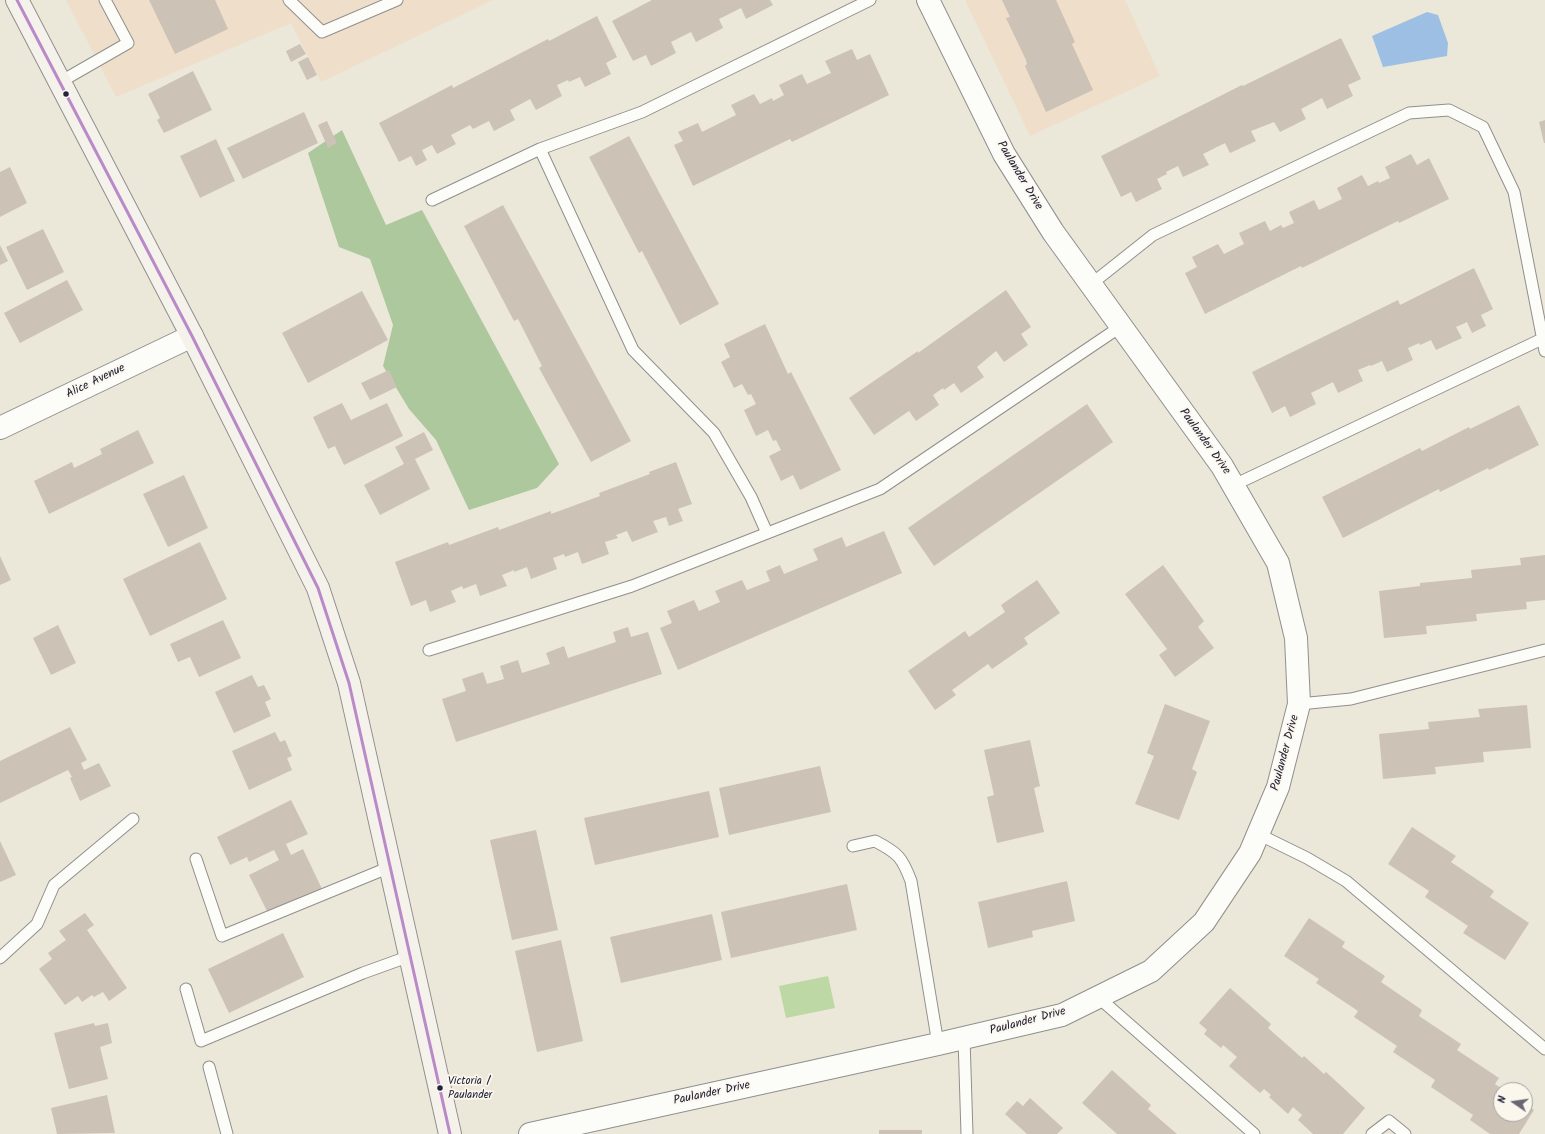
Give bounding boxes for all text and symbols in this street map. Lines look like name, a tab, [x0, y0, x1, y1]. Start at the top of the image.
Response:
unlabelled marker	[61, 89, 71, 99]
street label: Paulander Drive	[993, 139, 1045, 213]
street label: Alice Avenue	[64, 362, 128, 402]
street label: Paulander Drive	[1175, 406, 1233, 478]
street label: Paulander Drive	[1269, 713, 1303, 793]
street label: Paulander Drive	[988, 1005, 1068, 1039]
place label: Victoria / Paulander	[448, 1075, 492, 1101]
street label: Paulander Drive	[672, 1079, 752, 1109]
north arrow	[1493, 1082, 1533, 1122]
marker: Victoria / Paulander	[435, 1083, 445, 1093]
text: N	[1493, 1094, 1512, 1105]

